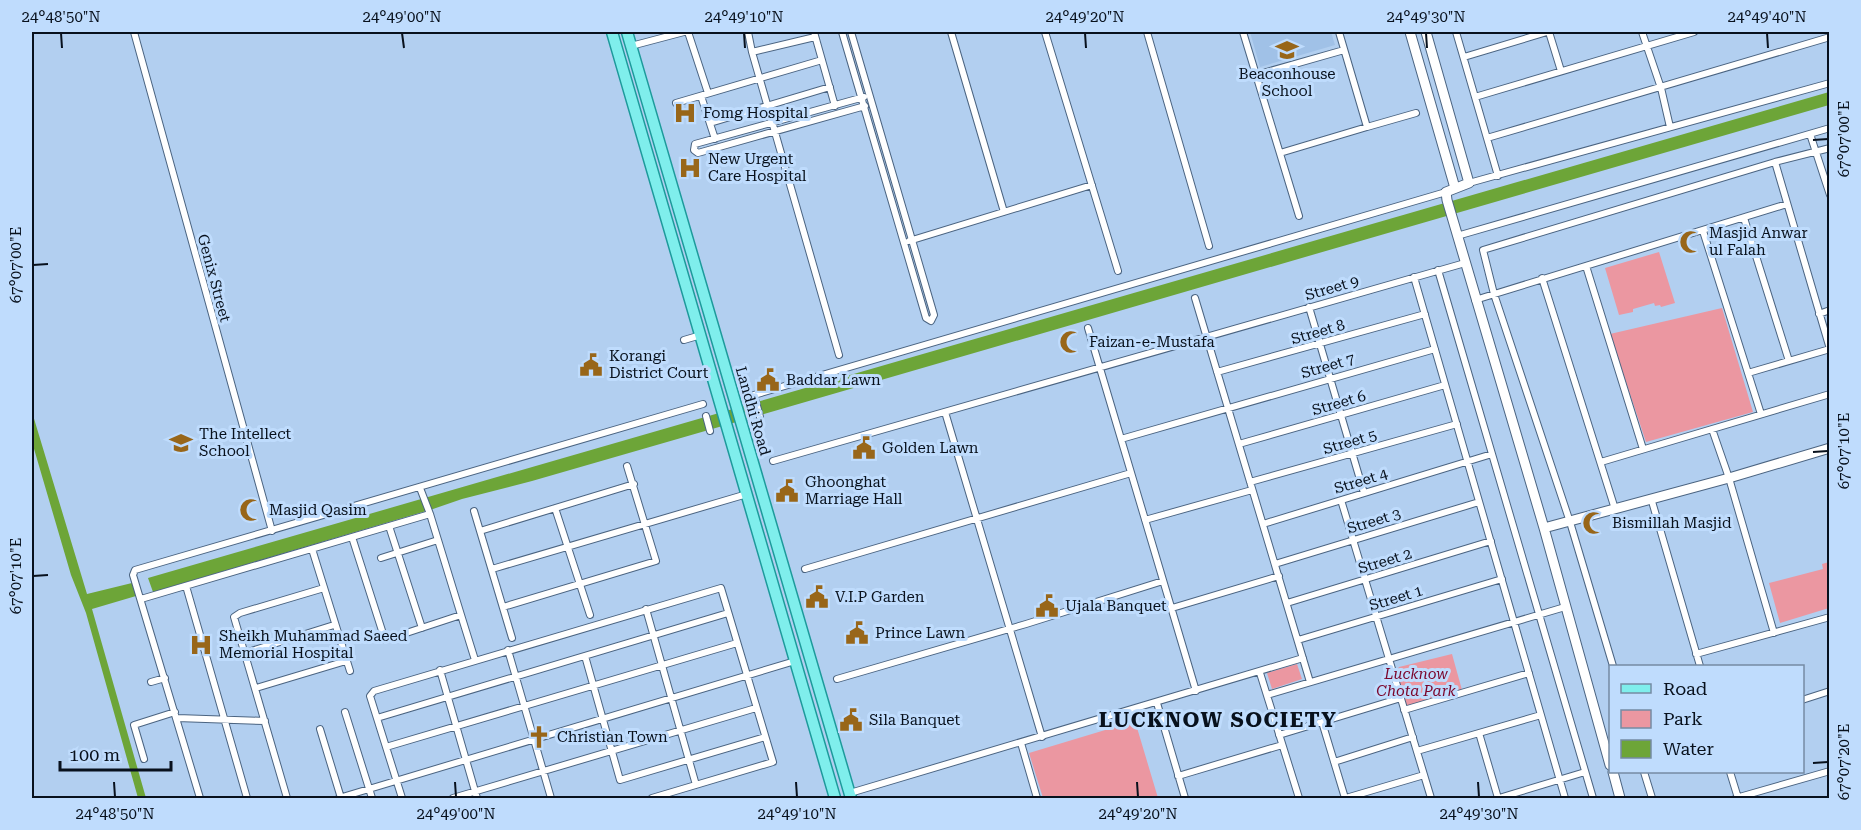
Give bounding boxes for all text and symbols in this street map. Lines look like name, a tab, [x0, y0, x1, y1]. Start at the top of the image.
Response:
text: 24°48'50"N	[21, 8, 101, 26]
text: 24°49'00"N	[362, 8, 442, 26]
text: 24°49'10"N	[704, 8, 784, 26]
text: 24°49'20"N	[1045, 8, 1125, 26]
text: 24°49'30"N	[1386, 8, 1466, 26]
text: 24°49'40"N	[1727, 8, 1807, 26]
school or university icon: Beaconhouse School	[1274, 37, 1300, 63]
place label: Beaconhouse School	[1239, 65, 1335, 100]
hospital icon: Fomg Hospital	[672, 100, 698, 126]
text: 67°07'00"E	[1835, 101, 1853, 177]
place label: Fomg Hospital	[703, 104, 808, 122]
place label: New Urgent Care Hospital	[708, 150, 807, 185]
hospital icon: New Urgent Care Hospital	[677, 155, 703, 181]
place label: Masjid Anwar ul Falah	[1709, 224, 1808, 259]
text: 67°07'00"E	[7, 227, 25, 303]
mosque icon: Masjid Anwar ul Falah	[1678, 229, 1704, 255]
street label: Genix Street	[194, 232, 234, 324]
street label: Street 9	[1303, 272, 1361, 304]
street label: Street 8	[1289, 316, 1347, 348]
mosque icon: Faizan-e-Mustafa	[1058, 329, 1084, 355]
place label: Faizan-e-Mustafa	[1089, 333, 1215, 351]
place label: Korangi District Court	[609, 347, 709, 382]
street label: Street 7	[1299, 350, 1357, 382]
public building icon: Korangi District Court	[578, 352, 604, 378]
street label: Landhi Road	[732, 364, 774, 458]
public building icon: Baddar Lawn	[755, 367, 781, 393]
place label: Baddar Lawn	[786, 371, 881, 389]
street label: Street 6	[1310, 387, 1368, 419]
text: 67°07'10"E	[1835, 413, 1853, 489]
place label: The Intellect School	[199, 425, 292, 460]
street label: Street 5	[1321, 426, 1379, 458]
school or university icon: The Intellect School	[168, 430, 194, 456]
public building icon: Golden Lawn	[851, 435, 877, 461]
place label: Golden Lawn	[882, 439, 979, 457]
street label: Street 4	[1332, 464, 1391, 498]
place label: Ghoonghat Marriage Hall	[805, 473, 903, 508]
public building icon: Ghoonghat Marriage Hall	[774, 478, 800, 504]
mosque icon: Masjid Qasim	[238, 497, 264, 523]
place label: Masjid Qasim	[269, 501, 367, 519]
street label: Street 3	[1345, 504, 1403, 538]
mosque icon: Bismillah Masjid	[1581, 510, 1607, 536]
place label: Bismillah Masjid	[1612, 514, 1732, 532]
text: 67°07'10"E	[7, 538, 25, 614]
street label: Street 2	[1356, 544, 1414, 578]
street label: Street 1	[1367, 581, 1425, 615]
public building icon: V.I.P Garden	[804, 584, 830, 610]
place label: V.I.P Garden	[835, 588, 925, 606]
public building icon: Ujala Banquet	[1034, 593, 1060, 619]
place label: Ujala Banquet	[1065, 597, 1167, 615]
public building icon: Prince Lawn	[844, 620, 870, 646]
place label: Prince Lawn	[875, 624, 965, 642]
place label: Sheikh Muhammad Saeed Memorial Hospital	[219, 627, 408, 662]
hospital icon: Sheikh Muhammad Saeed Memorial Hospital	[188, 632, 214, 658]
park label: Lucknow Chota Park	[1376, 665, 1457, 700]
legend	[1609, 665, 1804, 773]
text: Road	[1663, 678, 1708, 699]
public building icon: Sila Banquet	[838, 707, 864, 733]
district label: LUCKNOW SOCIETY	[1099, 708, 1337, 732]
text: Park	[1663, 708, 1703, 729]
place label: Sila Banquet	[869, 711, 961, 729]
church icon: Christian Town	[526, 724, 552, 750]
text: 67°07'20"E	[1835, 724, 1853, 800]
place label: Christian Town	[557, 728, 668, 746]
scale bar	[60, 734, 171, 772]
text: Water	[1663, 738, 1714, 759]
text: 100 m	[69, 744, 120, 765]
text: 24°48'50"N	[75, 805, 155, 823]
text: 24°49'00"N	[416, 805, 496, 823]
text: 24°49'10"N	[757, 805, 837, 823]
text: 24°49'20"N	[1098, 805, 1178, 823]
text: 24°49'30"N	[1439, 805, 1519, 823]

